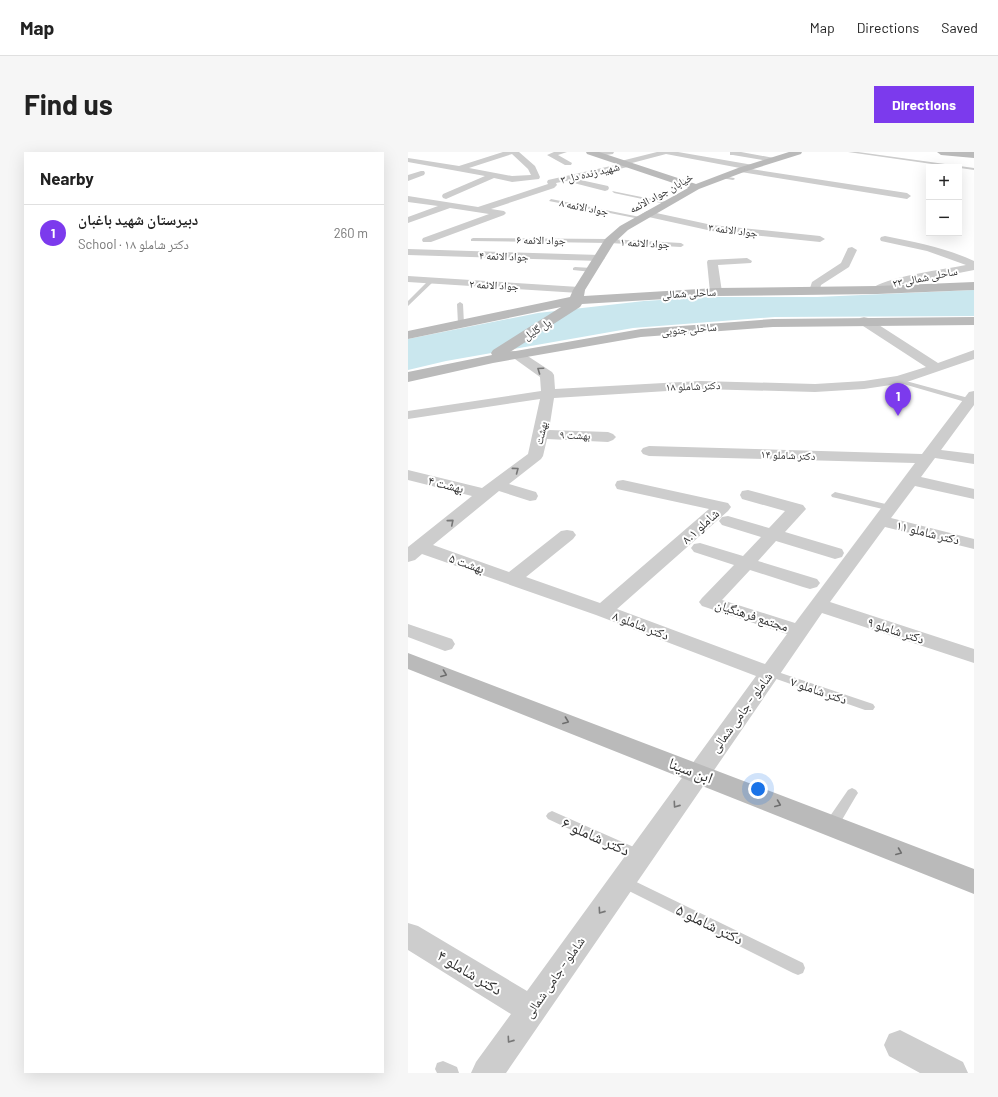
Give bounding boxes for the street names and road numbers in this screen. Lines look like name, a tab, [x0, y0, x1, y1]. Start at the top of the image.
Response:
street label: شهید زنده دل ۳	[559, 159, 621, 187]
street label: خیابان جواد الائمه	[627, 170, 695, 216]
street label: جواد الائمه ۸	[559, 195, 610, 218]
street label: جواد الائمه ۳	[708, 220, 758, 239]
street label: جواد الائمه ۶	[516, 233, 566, 247]
street label: جواد الائمه ۱	[620, 235, 670, 250]
street label: جواد الائمه ۴	[479, 248, 529, 263]
street label: ساحلی شمالی ۲۳	[891, 264, 959, 290]
street label: جواد الائمه ۲	[469, 277, 519, 292]
street label: ساحلی شمالی	[662, 285, 716, 301]
street label: پل گلیل	[520, 315, 554, 343]
street label: ساحلی جنوبی	[661, 320, 717, 338]
street label: دکتر شاملو ۱۸	[665, 378, 721, 393]
street label: بهشت	[532, 420, 550, 446]
street label: بهشت ۹	[559, 427, 591, 442]
street label: دکتر شاملو ۱۴	[760, 447, 816, 462]
street label: بهشت ۴	[426, 472, 466, 497]
street label: شاملو ۸.۱	[678, 505, 723, 548]
street label: دکتر شاملو ۱۱	[894, 516, 961, 549]
street label: بهشت ۵	[447, 550, 487, 577]
street label: مجتمع فرهنگیان	[713, 596, 791, 636]
street label: دکتر شاملو ۸	[610, 607, 671, 644]
street label: دکتر شاملو ۹	[865, 613, 926, 648]
street label: شاملو - جامی شمالی	[707, 669, 776, 756]
street label: دکتر شاملو ۷	[788, 673, 849, 708]
street label: ابن سینا	[666, 752, 716, 788]
street label: دکتر شاملو ۶	[559, 812, 633, 860]
street label: دکتر شاملو ۵	[673, 899, 747, 949]
street label: شاملو - جامی شمالی	[520, 933, 589, 1021]
street label: دکتر شاملو ۴	[434, 945, 506, 999]

